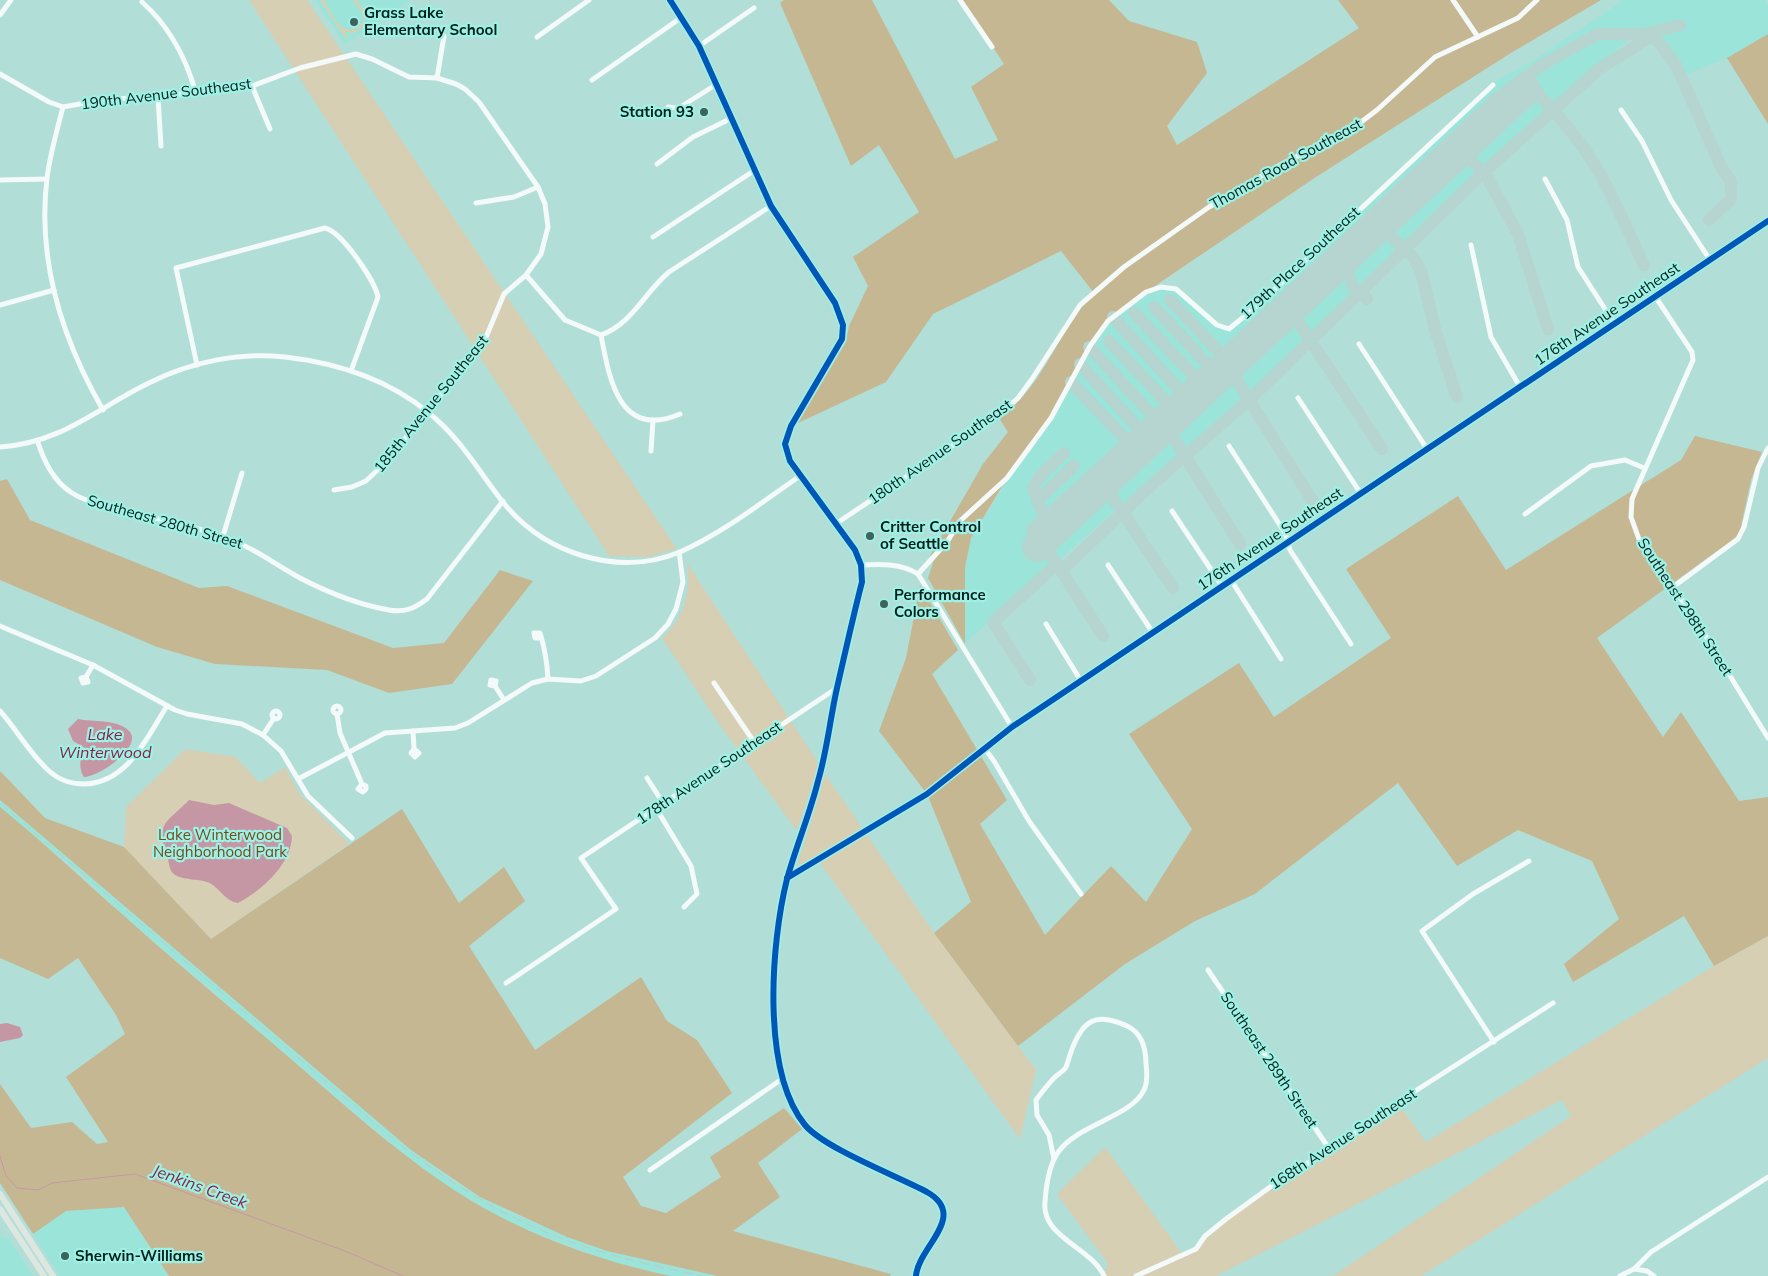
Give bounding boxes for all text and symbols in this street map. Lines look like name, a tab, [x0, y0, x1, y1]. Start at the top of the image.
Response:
place label: Grass Lake Elementary School	[364, 3, 497, 39]
marker: Grass Lake Elementary School	[348, 16, 360, 28]
street label: 190th Avenue Southeast	[80, 74, 252, 113]
place label: Station 93	[620, 102, 694, 121]
marker: Station 93	[698, 106, 710, 118]
street label: Thomas Road Southeast	[1206, 114, 1365, 213]
street label: 179th Place Southeast	[1236, 202, 1364, 323]
street label: 176th Avenue Southeast	[1530, 258, 1683, 369]
street label: 185th Avenue Southeast	[369, 331, 492, 476]
street label: 180th Avenue Southeast	[864, 395, 1015, 509]
street label: 176th Avenue Southeast	[1193, 483, 1346, 594]
street label: Southeast 280th Street	[85, 490, 245, 553]
place label: Critter Control of Seattle	[880, 517, 981, 553]
marker: Critter Control of Seattle	[864, 530, 876, 542]
street label: Southeast 298th Street	[1634, 534, 1737, 679]
place label: Performance Colors	[894, 585, 986, 621]
marker: Performance Colors	[878, 598, 890, 610]
street label: 178th Avenue Southeast	[632, 717, 785, 828]
water label: Lake Winterwood	[58, 724, 152, 762]
park label: Lake Winterwood Neighborhood Park	[153, 825, 287, 861]
street label: Southeast 289th Street	[1217, 988, 1322, 1132]
street label: 168th Avenue Southeast	[1266, 1084, 1420, 1193]
water label: Jenkins Creek	[148, 1159, 251, 1213]
place label: Sherwin-Williams	[75, 1246, 203, 1265]
marker: Sherwin-Williams	[59, 1250, 71, 1262]

